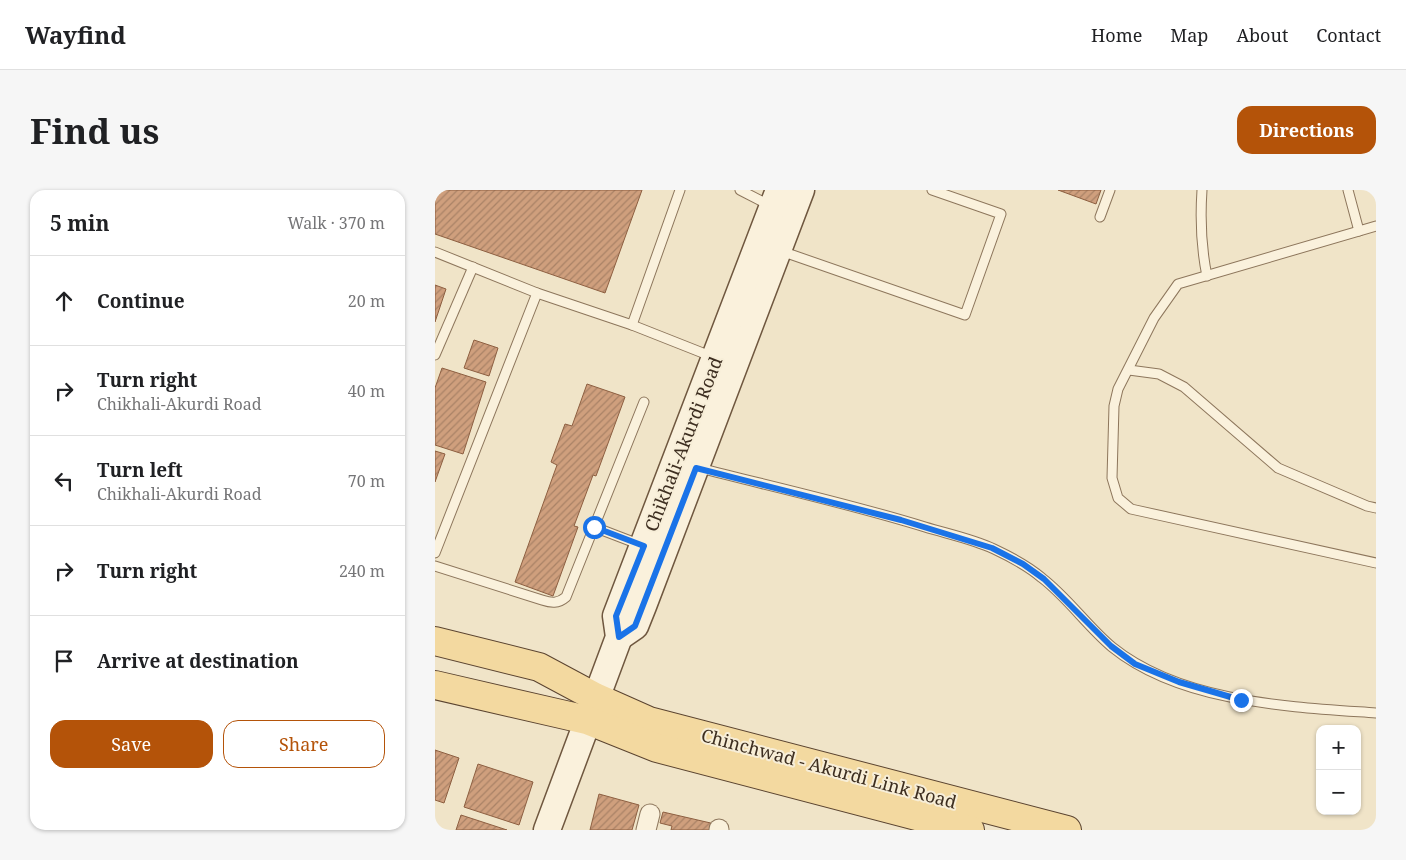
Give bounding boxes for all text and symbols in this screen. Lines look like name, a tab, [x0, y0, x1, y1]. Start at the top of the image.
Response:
text: Wayfind	[25, 18, 126, 51]
text: Home	[1091, 23, 1142, 47]
text: Map	[1170, 23, 1208, 47]
text: About	[1236, 23, 1288, 47]
text: Contact	[1316, 23, 1381, 47]
button: Directions	[1237, 106, 1376, 154]
text: Find us	[30, 107, 159, 154]
text: 5 min	[50, 209, 109, 237]
text: Walk · 370 m	[288, 212, 385, 234]
icon: ahead	[50, 287, 78, 315]
text: Continue	[97, 288, 185, 314]
text: 20 m	[348, 290, 385, 312]
street label: Chikhali-Akurdi Road	[639, 353, 727, 535]
text: Turn right	[97, 367, 197, 393]
icon: right	[50, 377, 78, 405]
text: 40 m	[348, 380, 385, 402]
text: Chikhali-Akurdi Road	[97, 393, 262, 415]
text: Turn left	[97, 457, 183, 483]
icon: left	[50, 467, 78, 495]
text: 70 m	[348, 470, 385, 492]
text: Chikhali-Akurdi Road	[97, 483, 262, 505]
route start	[583, 516, 606, 539]
icon: right	[50, 557, 78, 585]
text: Turn right	[97, 558, 197, 584]
text: 240 m	[339, 560, 385, 582]
icon: arrive	[50, 647, 78, 675]
text: Arrive at destination	[97, 648, 299, 674]
route end	[1230, 689, 1253, 712]
button: Save	[50, 720, 213, 768]
button: Share	[223, 720, 385, 768]
street label: Chinchwad - Akurdi Link Road	[699, 722, 959, 814]
map controls	[1316, 725, 1361, 815]
button: +	[1316, 725, 1361, 770]
button: −	[1316, 770, 1361, 815]

